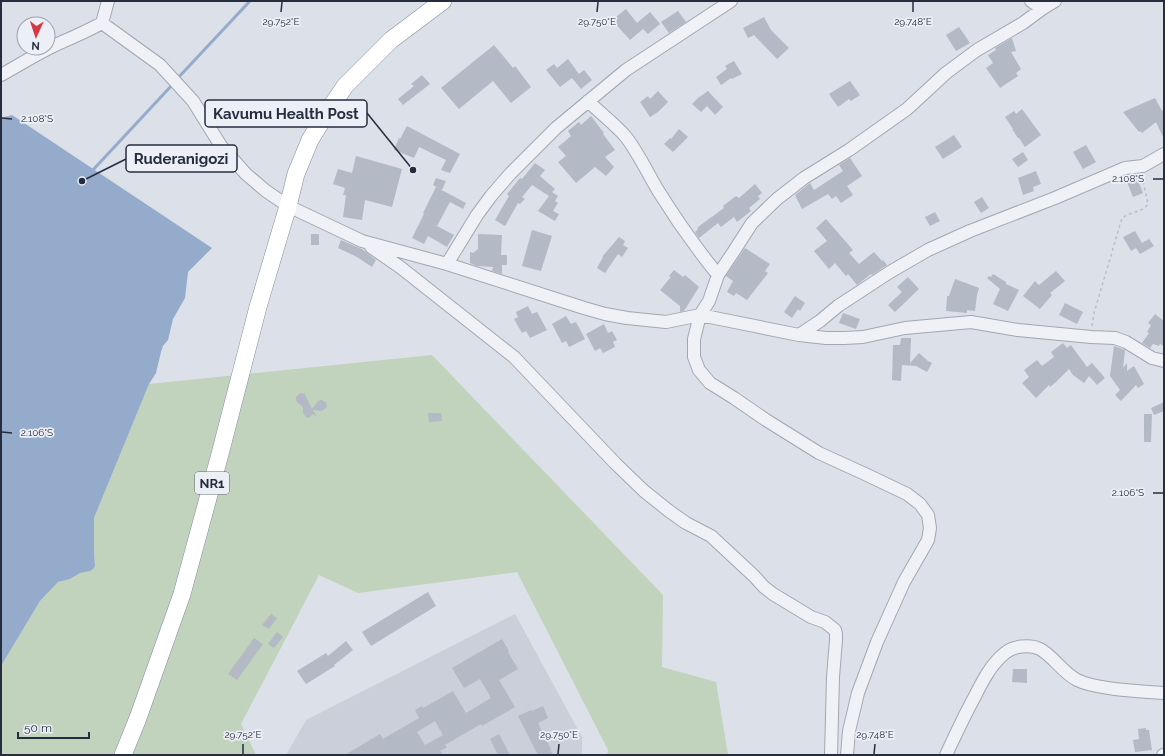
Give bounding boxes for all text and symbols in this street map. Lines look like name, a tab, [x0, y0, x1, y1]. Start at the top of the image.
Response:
north arrow	[16, 16, 56, 56]
text: 29.752°E	[262, 16, 300, 27]
text: 29.750°E	[578, 16, 616, 27]
text: 29.748°E	[894, 16, 932, 27]
text: N	[31, 39, 40, 52]
callout: Kavumu Health Post	[205, 100, 367, 127]
text: Kavumu Health Post	[213, 105, 359, 123]
text: 2.108°S	[21, 113, 53, 124]
callout: Ruderanigozi	[126, 145, 237, 172]
text: Ruderanigozi	[134, 150, 228, 168]
text: 2.108°S	[1112, 173, 1144, 184]
text: 2.106°S	[21, 427, 53, 438]
road number: NR1	[195, 472, 229, 494]
text: 2.106°S	[1112, 487, 1144, 498]
scale bar	[18, 714, 89, 740]
text: 50 m	[24, 721, 52, 735]
text: 29.752°E	[224, 729, 262, 740]
text: 29.750°E	[540, 729, 578, 740]
text: 29.748°E	[856, 729, 894, 740]

